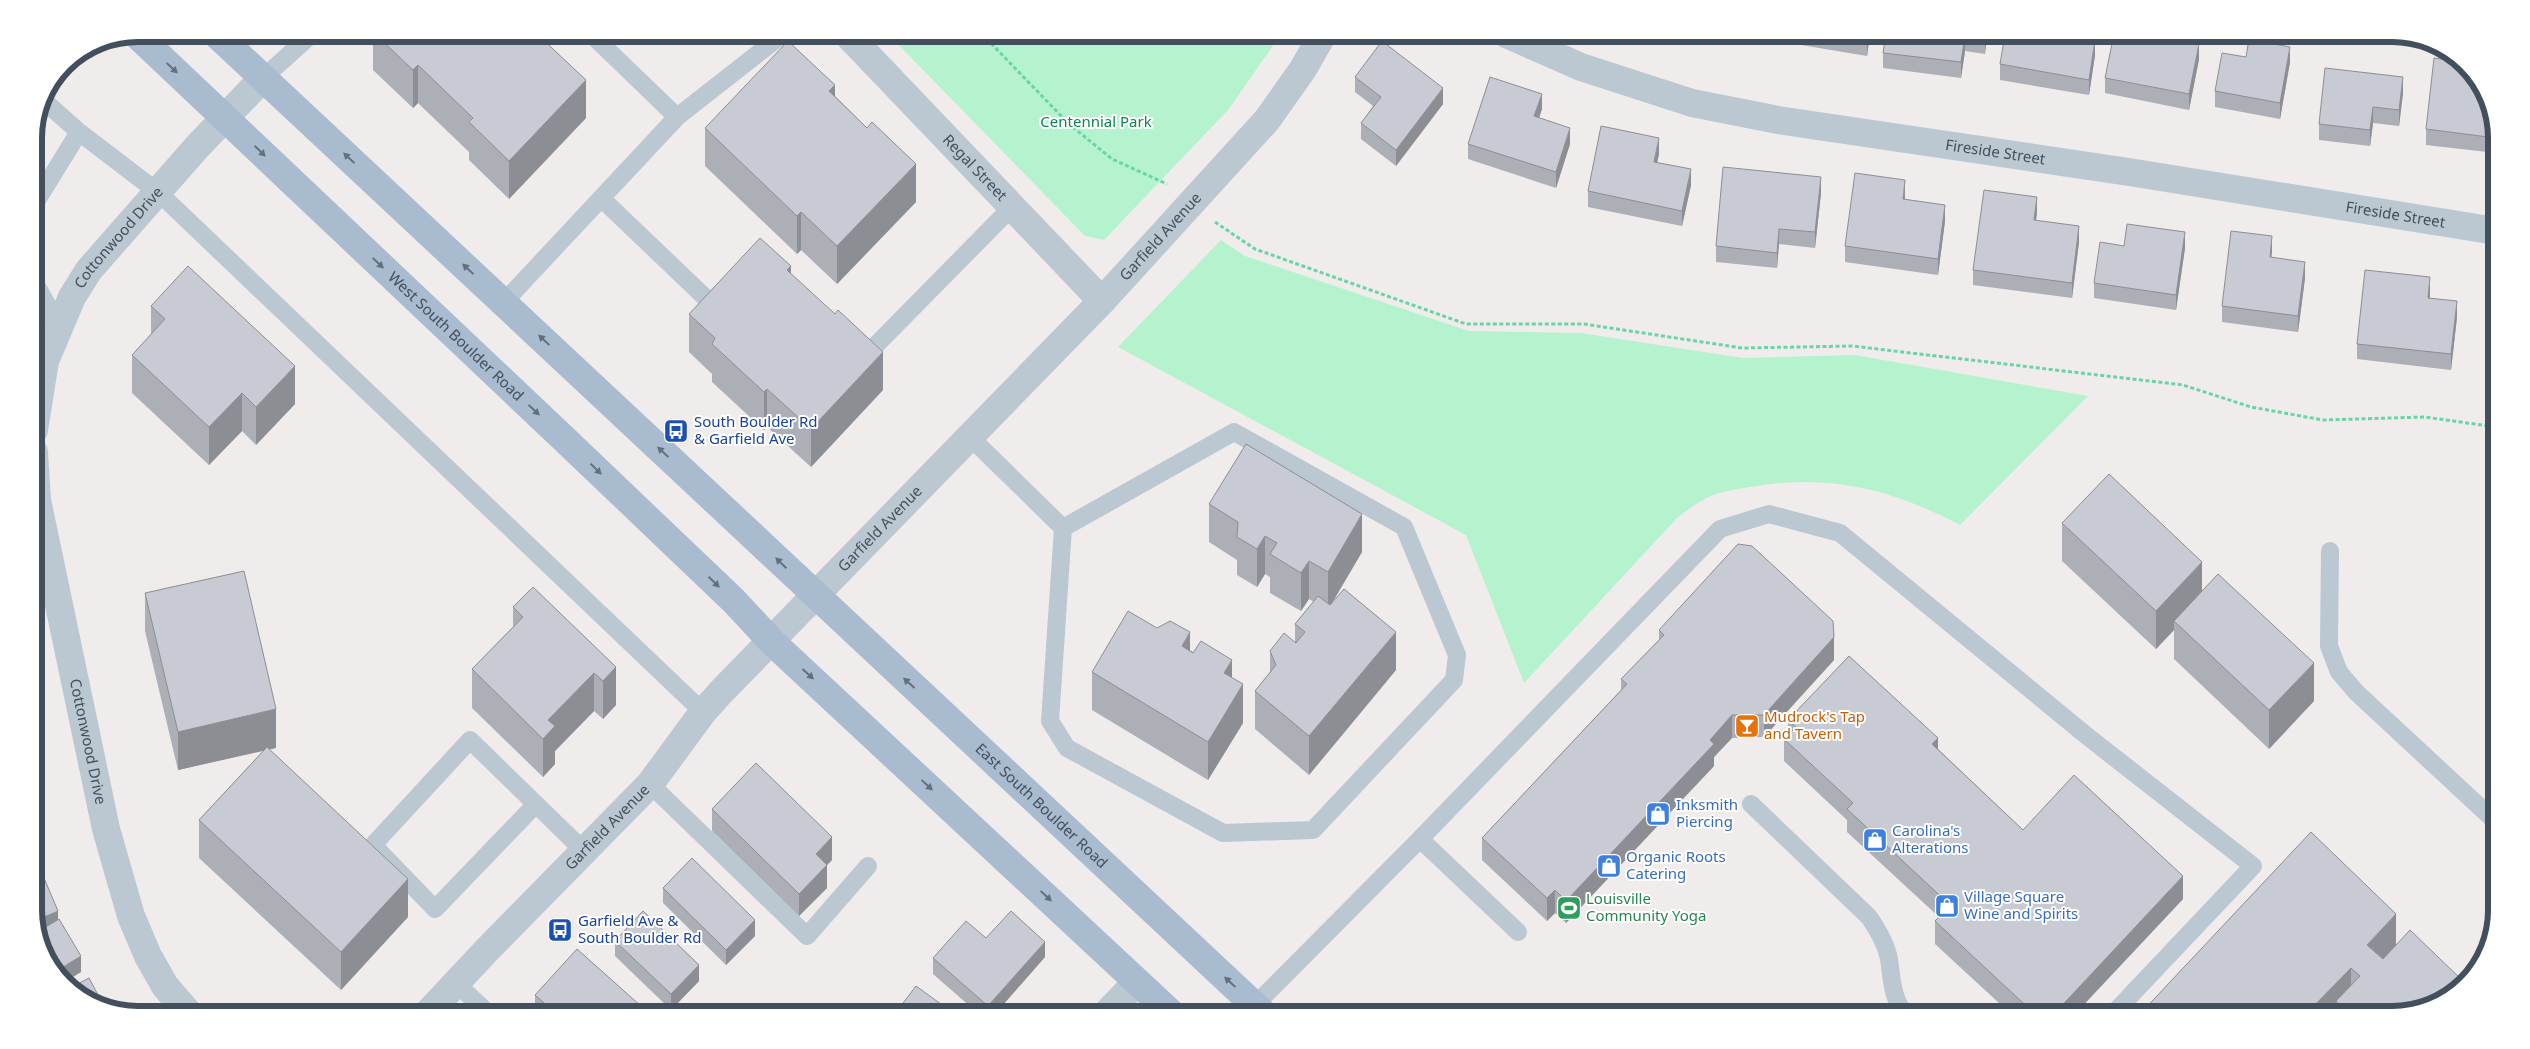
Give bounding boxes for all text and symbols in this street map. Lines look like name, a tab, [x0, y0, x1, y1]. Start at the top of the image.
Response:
one-way arrow	[166, 62, 178, 74]
park label: Centennial Park	[1040, 111, 1152, 131]
street label: Regal Street	[939, 129, 1013, 205]
street label: Fireside Street	[1944, 134, 2047, 169]
one-way arrow	[254, 145, 266, 157]
one-way arrow	[344, 152, 356, 164]
street label: Cottonwood Drive	[69, 182, 167, 292]
street label: Garfield Avenue	[1114, 188, 1205, 284]
street label: Fireside Street	[2344, 196, 2447, 232]
one-way arrow	[372, 257, 384, 269]
one-way arrow	[463, 263, 475, 275]
street label: West South Boulder Road	[384, 267, 529, 405]
one-way arrow	[539, 334, 551, 346]
one-way arrow	[528, 404, 540, 416]
place label: South Boulder Rd & Garfield Ave	[694, 411, 817, 448]
bus stop icon: South Boulder Rd & Garfield Ave	[663, 418, 689, 444]
one-way arrow	[656, 446, 669, 457]
one-way arrow	[590, 463, 602, 475]
street label: Garfield Avenue	[833, 481, 926, 575]
one-way arrow	[776, 557, 788, 569]
one-way arrow	[707, 576, 719, 588]
one-way arrow	[802, 668, 814, 680]
street label: Cottonwood Drive	[66, 677, 112, 806]
one-way arrow	[904, 677, 916, 689]
place label: Mudrock's Tap and Tavern	[1764, 706, 1865, 743]
bar icon: Mudrock's Tap and Tavern	[1734, 713, 1760, 739]
street label: East South Boulder Road	[971, 738, 1113, 872]
street label: Garfield Avenue	[560, 779, 653, 874]
one-way arrow	[921, 779, 933, 791]
place label: Inksmith Piercing	[1676, 794, 1738, 831]
shop icon: Inksmith Piercing	[1645, 801, 1671, 827]
place label: Carolina's Alterations	[1892, 820, 1968, 857]
shop icon: Carolina's Alterations	[1862, 827, 1888, 853]
place label: Organic Roots Catering	[1626, 846, 1726, 883]
shop icon: Organic Roots Catering	[1596, 853, 1622, 879]
place label: Village Square Wine and Spirits	[1964, 886, 2078, 923]
place label: Louisville Community Yoga	[1586, 888, 1706, 925]
one-way arrow	[1039, 890, 1051, 902]
shop icon: Village Square Wine and Spirits	[1934, 893, 1960, 919]
sports icon: Louisville Community Yoga	[1556, 895, 1582, 921]
place label: Garfield Ave & South Boulder Rd	[578, 910, 701, 947]
bus stop icon: Garfield Ave & South Boulder Rd	[547, 917, 573, 943]
one-way arrow	[1224, 976, 1236, 988]

